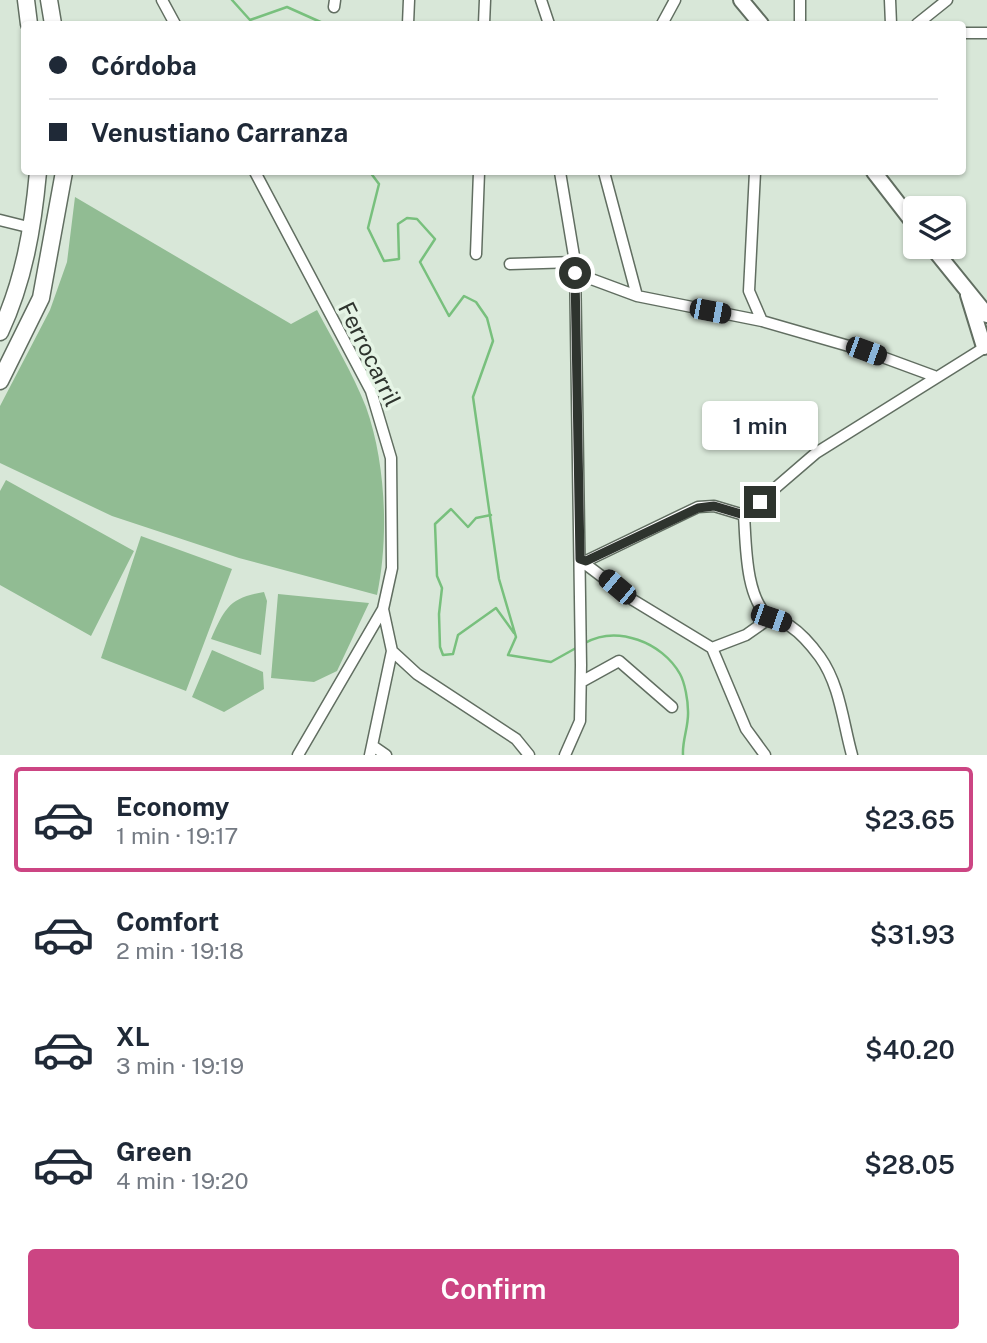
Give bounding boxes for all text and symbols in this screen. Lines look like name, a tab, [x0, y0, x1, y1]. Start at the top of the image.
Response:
text: Córdoba	[91, 50, 197, 81]
text: Venustiano Carranza	[91, 117, 348, 148]
map controls	[903, 196, 966, 259]
button: layers	[903, 196, 966, 259]
route start	[559, 257, 591, 289]
street label: Ferrocarril	[333, 297, 407, 411]
car	[688, 297, 733, 325]
car	[843, 334, 890, 368]
callout: 1 min	[702, 400, 818, 449]
text: 1 min	[733, 412, 787, 439]
route end	[744, 486, 776, 518]
car	[595, 565, 640, 609]
car	[748, 601, 795, 635]
icon: car	[32, 788, 95, 851]
text: Economy	[116, 791, 229, 822]
text: $23.65	[864, 804, 955, 835]
text: 1 min · 19:17	[116, 822, 238, 849]
icon: car	[32, 903, 95, 966]
text: Comfort	[116, 906, 219, 937]
text: $31.93	[870, 919, 955, 950]
text: 2 min · 19:18	[116, 937, 244, 964]
icon: car	[32, 1018, 95, 1081]
text: XL	[116, 1021, 150, 1052]
text: $40.20	[865, 1034, 955, 1065]
text: 3 min · 19:19	[116, 1052, 244, 1079]
icon: car	[32, 1133, 95, 1196]
text: Green	[116, 1136, 192, 1167]
text: $28.05	[864, 1149, 955, 1180]
text: 4 min · 19:20	[116, 1167, 249, 1194]
button: Confirm	[28, 1249, 959, 1329]

